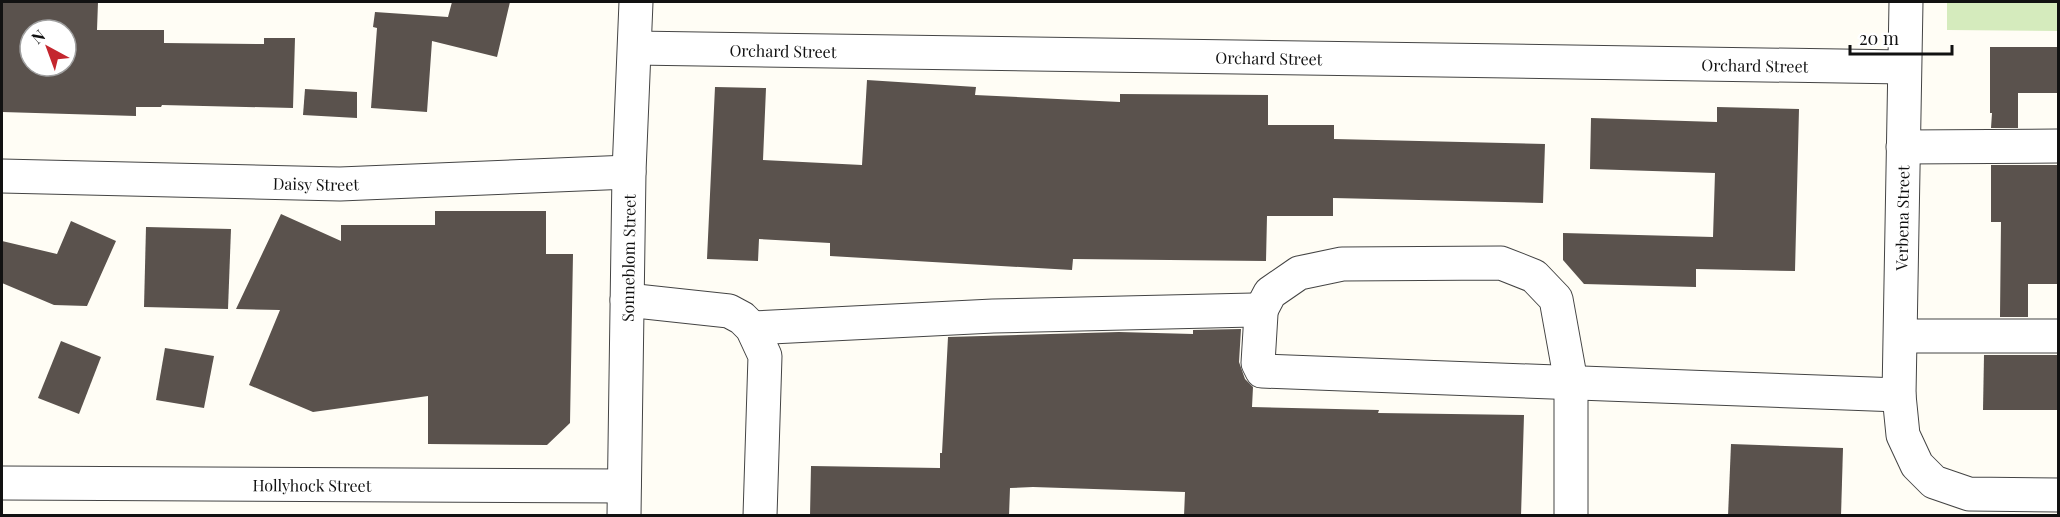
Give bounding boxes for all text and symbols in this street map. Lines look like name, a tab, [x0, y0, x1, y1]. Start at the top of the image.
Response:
north arrow	[18, 18, 78, 78]
scale bar	[1850, 18, 1952, 56]
text: N	[27, 24, 49, 48]
text: 20 m	[1859, 26, 1899, 50]
street label: Orchard Street	[729, 39, 837, 62]
street label: Orchard Street	[1215, 46, 1323, 69]
street label: Orchard Street	[1701, 53, 1809, 76]
street label: Verbena Street	[1891, 165, 1913, 272]
street label: Daisy Street	[273, 172, 360, 195]
street label: Sonneblom Street	[616, 194, 639, 322]
street label: Hollyhock Street	[253, 474, 372, 495]

